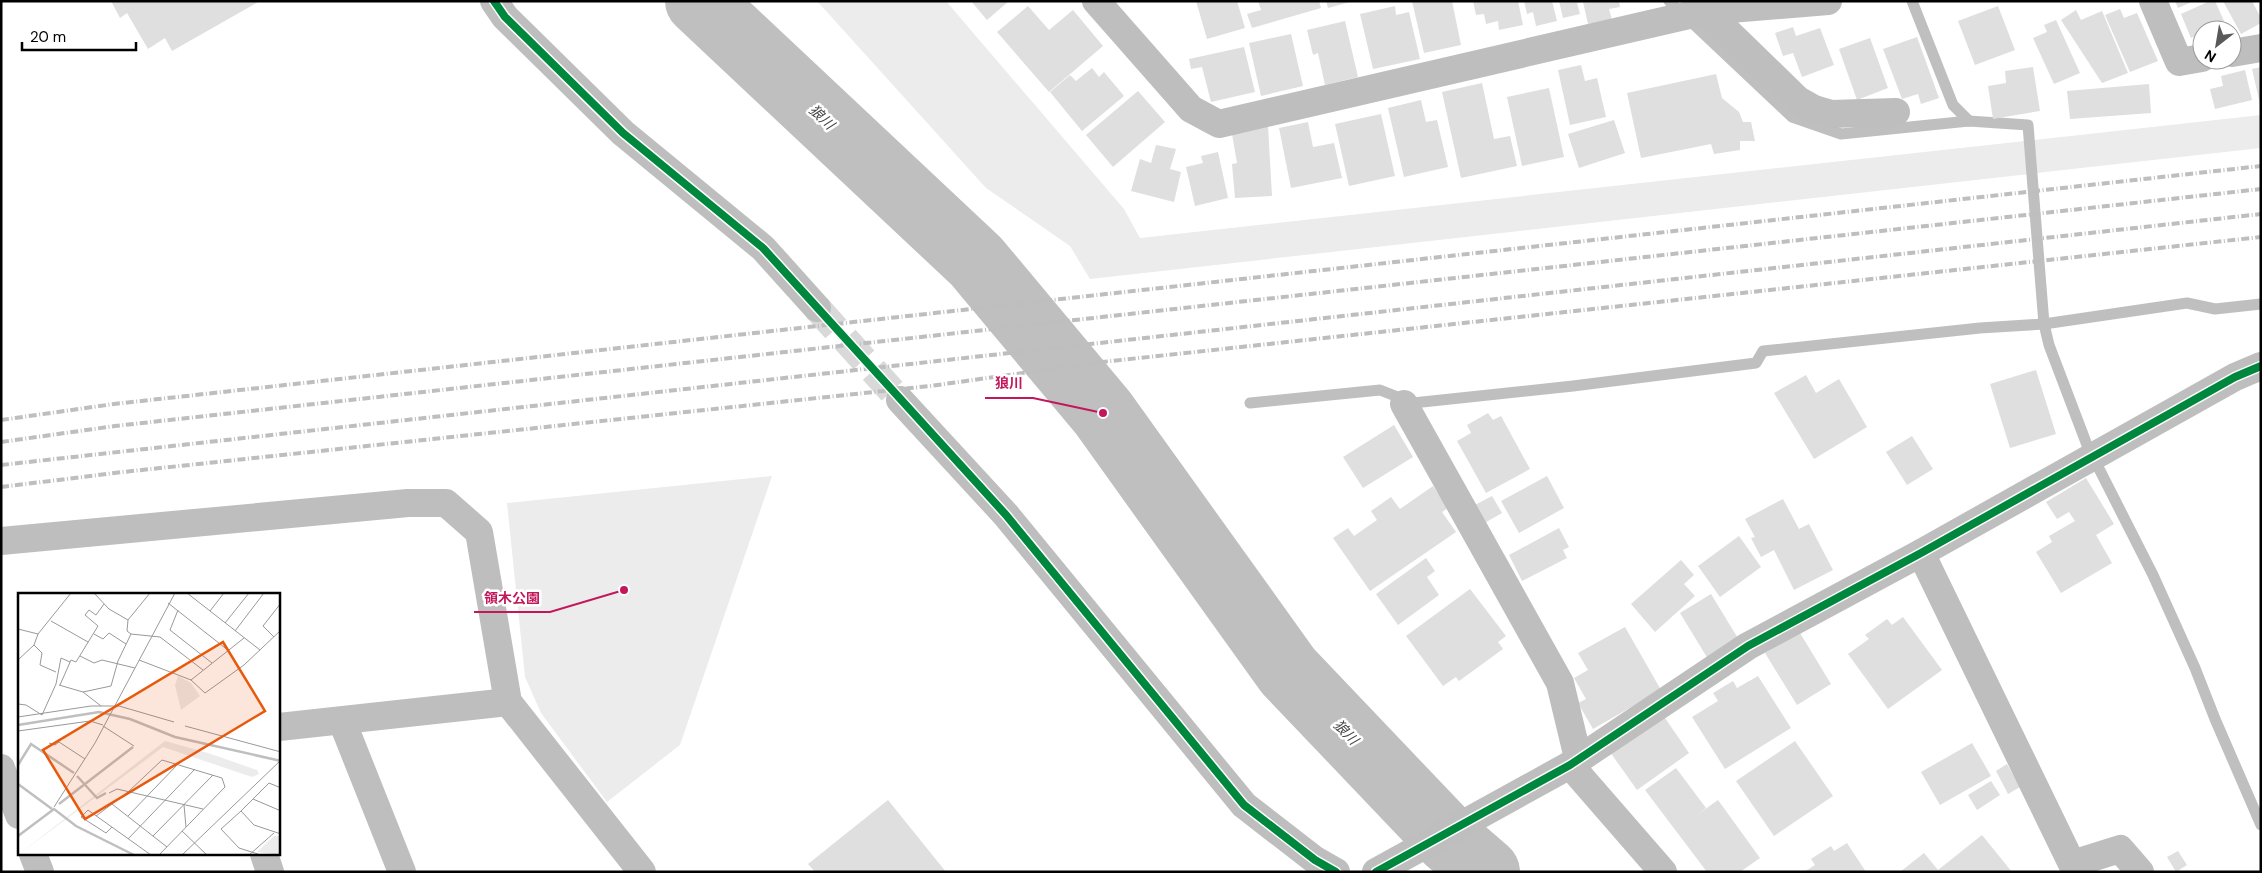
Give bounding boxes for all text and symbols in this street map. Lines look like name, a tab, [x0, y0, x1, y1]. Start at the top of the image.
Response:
scale bar	[22, 20, 136, 52]
north arrow	[2192, 20, 2242, 70]
text: 20 m	[30, 27, 66, 47]
text: N	[2201, 46, 2219, 66]
water label: 狼川	[806, 101, 840, 134]
callout: 狼川	[985, 369, 1033, 398]
text: 狼川	[995, 374, 1023, 392]
callout: 領木公園	[474, 583, 550, 612]
text: 領木公園	[484, 589, 540, 607]
inset map	[18, 593, 280, 856]
water label: 狼川	[1330, 716, 1364, 750]

